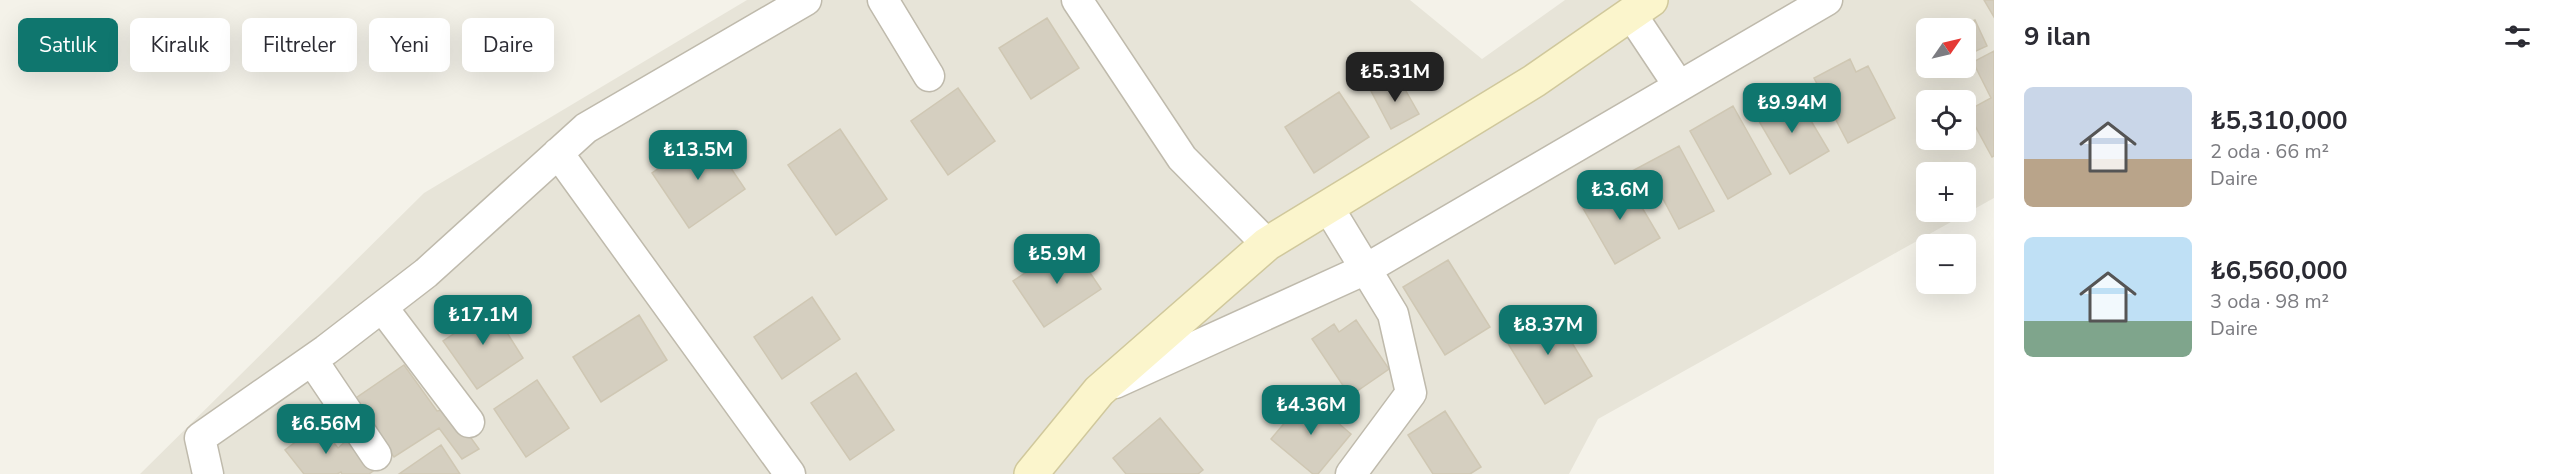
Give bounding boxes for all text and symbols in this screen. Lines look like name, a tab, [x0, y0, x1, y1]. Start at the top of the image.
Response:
chip: Satılık	[18, 18, 118, 72]
chip: Kiralık	[130, 18, 230, 72]
chip: Filtreler	[242, 18, 357, 72]
chip: Yeni	[369, 18, 450, 72]
chip: Daire	[462, 18, 554, 72]
north arrow	[1916, 18, 1976, 78]
map controls	[1916, 18, 1976, 294]
text: 9 ilan	[2024, 19, 2091, 54]
icon: filters	[2501, 20, 2534, 53]
pin: ₺5.31M	[1346, 52, 1444, 103]
text: ₺5.31M	[1360, 58, 1430, 85]
pin: ₺9.94M	[1743, 83, 1841, 134]
text: ₺9.94M	[1757, 89, 1827, 116]
button: locate	[1916, 90, 1976, 150]
text: ₺5,310,000	[2210, 103, 2348, 138]
icon: home	[2072, 111, 2144, 183]
pin: ₺13.5M	[649, 130, 747, 181]
text: ₺13.5M	[663, 136, 733, 163]
text: 2 oda · 66 m²	[2210, 138, 2329, 165]
button: +	[1916, 162, 1976, 222]
text: Daire	[2210, 165, 2258, 192]
pin: ₺3.6M	[1578, 170, 1662, 221]
text: ₺3.6M	[1591, 176, 1649, 203]
pin: ₺5.9M	[1015, 234, 1099, 285]
button: −	[1916, 234, 1976, 294]
text: ₺5.9M	[1028, 240, 1086, 267]
text: ₺6,560,000	[2210, 253, 2348, 288]
icon: home	[2072, 261, 2144, 333]
text: 3 oda · 98 m²	[2210, 288, 2329, 315]
pin: ₺17.1M	[434, 295, 532, 346]
text: ₺17.1M	[448, 301, 518, 328]
pin: ₺8.37M	[1499, 305, 1597, 356]
text: ₺8.37M	[1513, 311, 1583, 338]
text: Daire	[2210, 315, 2258, 342]
pin: ₺4.36M	[1262, 385, 1360, 436]
text: ₺4.36M	[1276, 391, 1346, 418]
pin: ₺6.56M	[277, 404, 375, 455]
text: ₺6.56M	[291, 410, 361, 437]

